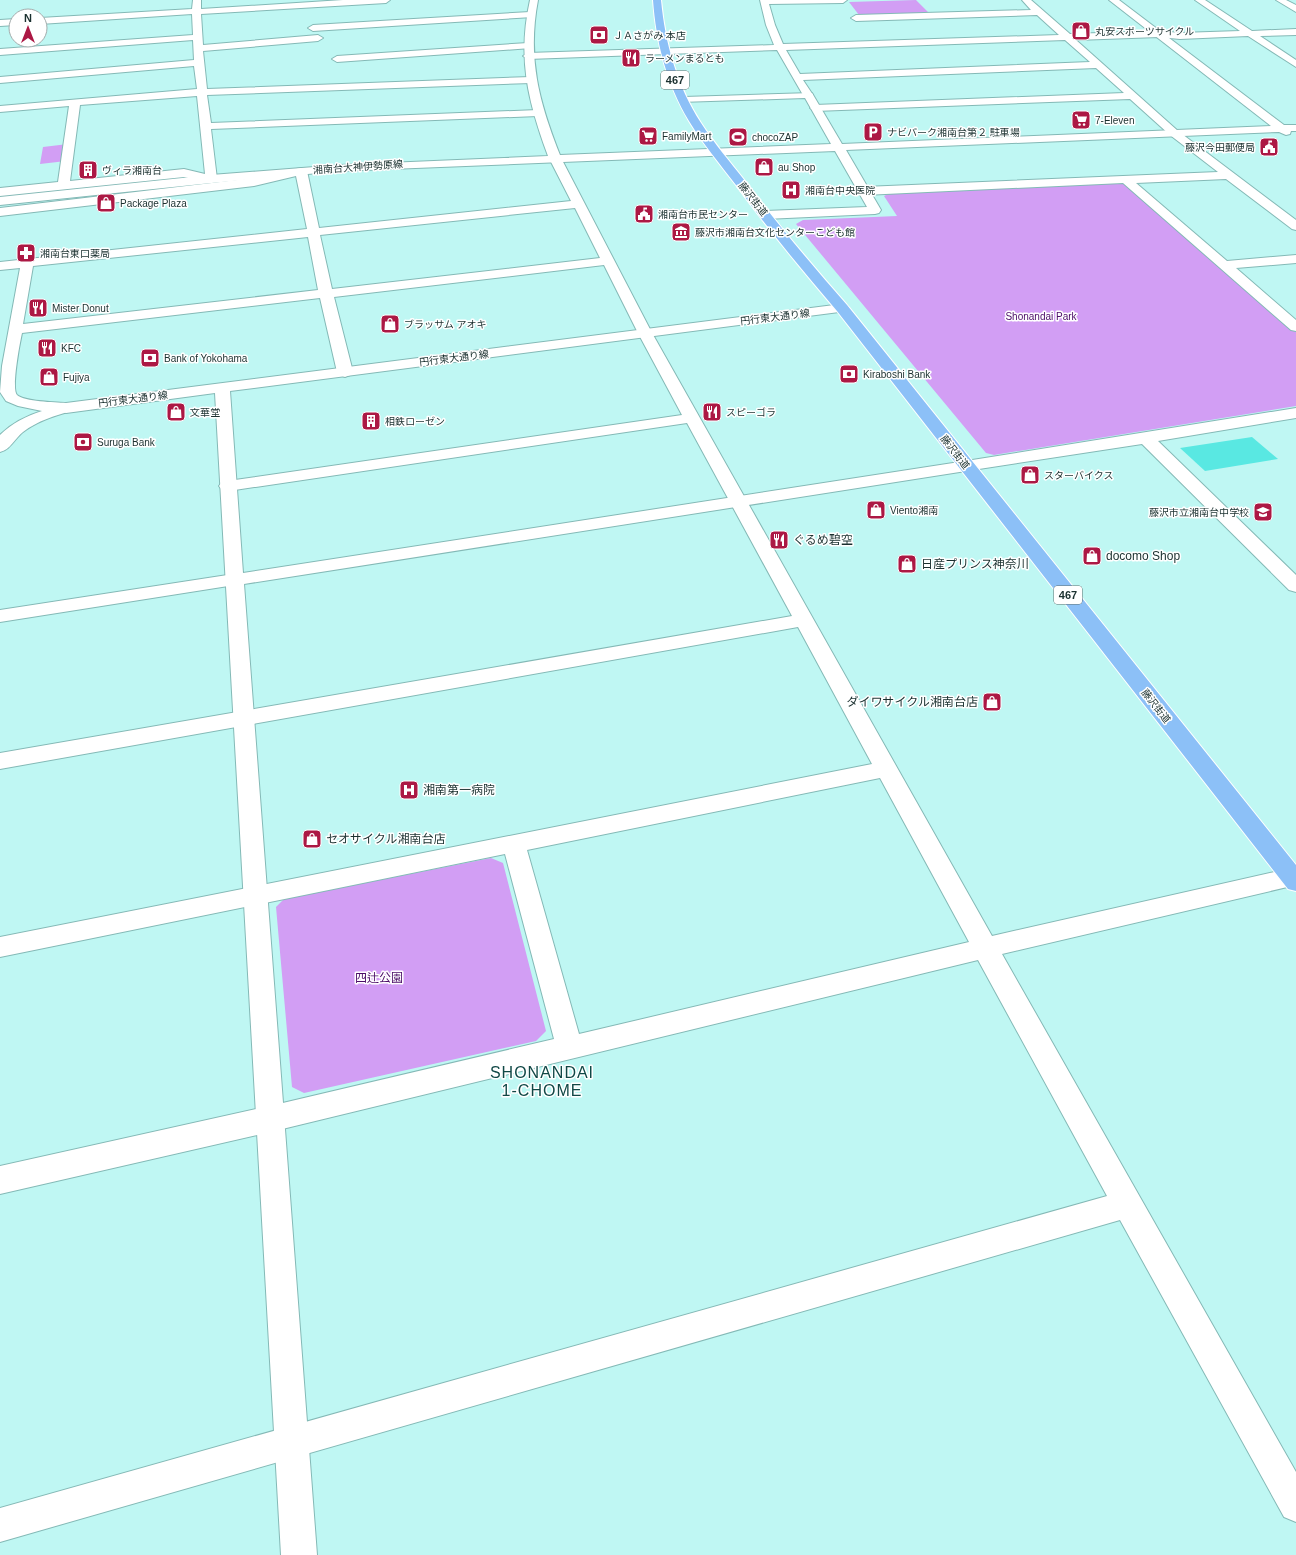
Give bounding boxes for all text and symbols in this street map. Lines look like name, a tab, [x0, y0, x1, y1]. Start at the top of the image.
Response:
north arrow	[8, 8, 48, 48]
text: N	[24, 12, 32, 24]
shop icon: 丸安スポーツサイクル	[1070, 20, 1092, 42]
bank icon: ＪＡさがみ 本店	[588, 24, 610, 46]
place label: 丸安スポーツサイクル	[1095, 26, 1194, 37]
place label: ＪＡさがみ 本店	[613, 30, 686, 41]
restaurant icon: ラーメンまるとも	[620, 47, 642, 69]
place label: ラーメンまるとも	[645, 53, 725, 64]
road number: 467	[661, 71, 689, 89]
supermarket icon: 7-Eleven	[1070, 109, 1092, 131]
place label: 7-Eleven	[1095, 115, 1134, 126]
parking icon: ナビパーク湘南台第２ 駐車場	[862, 121, 884, 143]
supermarket icon: FamilyMart	[637, 125, 659, 147]
sports icon: chocoZAP	[727, 126, 749, 148]
place label: ナビパーク湘南台第２ 駐車場	[887, 127, 1020, 138]
place label: FamilyMart	[662, 131, 712, 142]
place label: chocoZAP	[752, 132, 798, 143]
public building icon: 藤沢今田郵便局	[1258, 136, 1280, 158]
place label: 藤沢今田郵便局	[1185, 142, 1255, 153]
shop icon: au Shop	[753, 156, 775, 178]
street label: 湘南台大神伊勢原線	[313, 158, 403, 176]
building icon: ヴィラ湘南台	[77, 159, 99, 181]
place label: au Shop	[778, 162, 816, 173]
place label: ヴィラ湘南台	[102, 165, 162, 176]
hospital icon: 湘南台中央医院	[780, 179, 802, 201]
street label: 藤沢街道	[736, 180, 770, 218]
place label: 湘南台中央医院	[805, 185, 875, 196]
shop icon: Package Plaza	[95, 192, 117, 214]
place label: Package Plaza	[120, 198, 187, 209]
public building icon: 湘南台市民センター	[633, 203, 655, 225]
place label: 湘南台市民センター	[658, 209, 748, 220]
museum icon: 藤沢市湘南台文化センターこども館	[670, 221, 692, 243]
place label: 藤沢市湘南台文化センターこども館	[695, 227, 855, 238]
pharmacy icon: 湘南台東口薬局	[15, 242, 37, 264]
place label: 湘南台東口薬局	[40, 248, 110, 259]
restaurant icon: Mister Donut	[27, 297, 49, 319]
place label: Mister Donut	[52, 303, 109, 314]
street label: 円行東大通り線	[740, 307, 810, 327]
park label: Shonandai Park	[1005, 311, 1078, 322]
shop icon: ブラッサム アオキ	[379, 313, 401, 335]
place label: ブラッサム アオキ	[404, 319, 487, 330]
restaurant icon: KFC	[36, 337, 58, 359]
place label: KFC	[61, 343, 81, 354]
bank icon: Bank of Yokohama	[139, 347, 161, 369]
street label: 円行東大通り線	[419, 348, 489, 368]
place label: Bank of Yokohama	[164, 353, 248, 364]
bank icon: Kiraboshi Bank	[838, 363, 860, 385]
shop icon: Fujiya	[38, 366, 60, 388]
place label: Kiraboshi Bank	[863, 369, 931, 380]
place label: Fujiya	[63, 372, 90, 383]
street label: 円行東大通り線	[98, 389, 168, 409]
shop icon: 文華堂	[165, 401, 187, 423]
restaurant icon: スピーゴラ	[701, 401, 723, 423]
place label: 文華堂	[190, 407, 220, 418]
place label: スピーゴラ	[726, 407, 776, 418]
building icon: 相鉄ローゼン	[360, 410, 382, 432]
place label: 相鉄ローゼン	[385, 416, 445, 427]
bank icon: Suruga Bank	[72, 431, 94, 453]
street label: 藤沢街道	[938, 433, 972, 471]
place label: Suruga Bank	[97, 437, 156, 448]
shop icon: スターバイクス	[1019, 464, 1041, 486]
place label: スターバイクス	[1044, 470, 1113, 481]
shop icon: Viento湘南	[865, 499, 887, 521]
school or university icon: 藤沢市立湘南台中学校	[1252, 501, 1274, 523]
place label: Viento湘南	[890, 505, 938, 516]
place label: 藤沢市立湘南台中学校	[1149, 507, 1249, 518]
restaurant icon: ぐるめ碧空	[768, 529, 790, 551]
place label: ぐるめ碧空	[793, 533, 853, 547]
shop icon: docomo Shop	[1081, 545, 1103, 567]
place label: docomo Shop	[1106, 549, 1180, 563]
shop icon: 日産プリンス神奈川	[896, 553, 918, 575]
place label: 日産プリンス神奈川	[921, 557, 1029, 571]
road number: 467	[1054, 586, 1082, 604]
street label: 藤沢街道	[1139, 687, 1173, 725]
shop icon: ダイワサイクル湘南台店	[981, 691, 1003, 713]
place label: ダイワサイクル湘南台店	[847, 695, 978, 709]
hospital icon: 湘南第一病院	[398, 779, 420, 801]
place label: 湘南第一病院	[423, 783, 495, 797]
shop icon: セオサイクル湘南台店	[301, 828, 323, 850]
place label: セオサイクル湘南台店	[326, 832, 445, 846]
park label: 四辻公園	[355, 971, 403, 985]
district label: SHONANDAI 1-CHOME	[490, 1064, 594, 1099]

